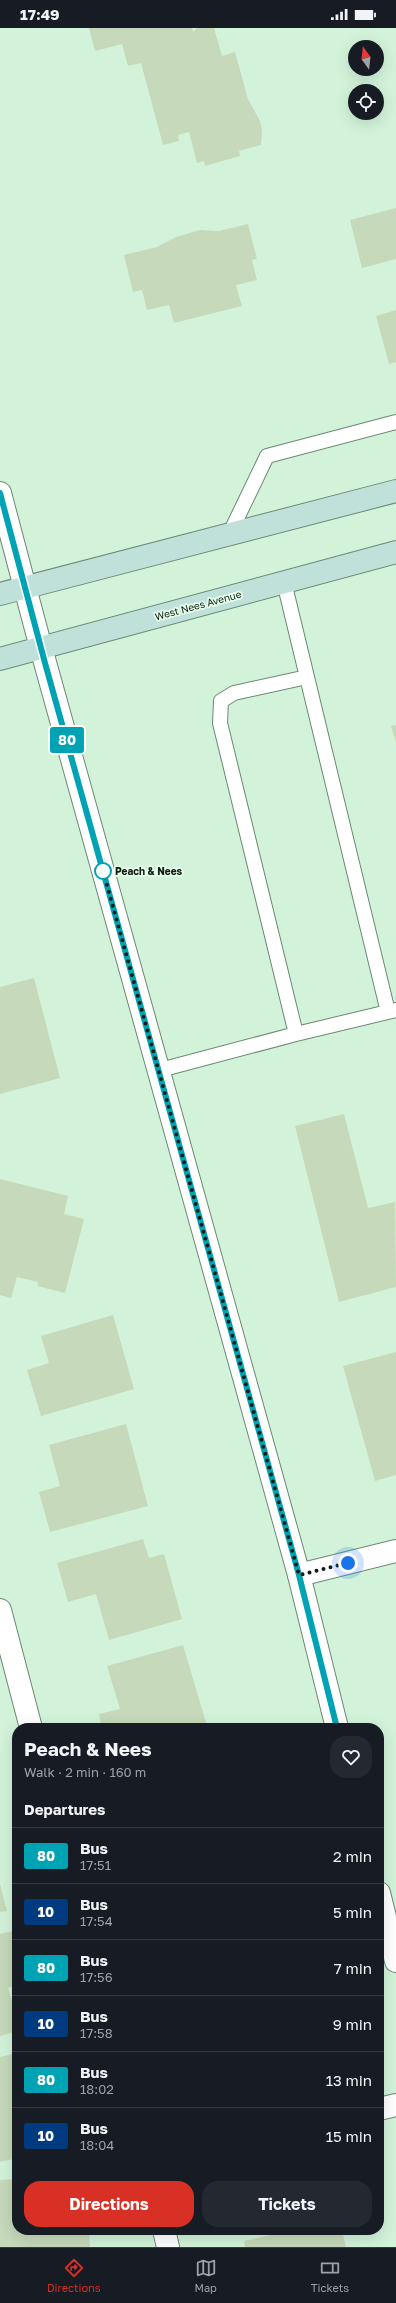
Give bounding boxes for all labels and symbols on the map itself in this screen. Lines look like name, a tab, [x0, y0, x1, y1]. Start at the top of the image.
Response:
north arrow	[348, 40, 384, 76]
street label: West Nees Avenue	[153, 588, 243, 622]
line badge: 80	[49, 727, 85, 753]
marker: Peach & Nees	[94, 862, 112, 880]
place label: Peach & Nees	[115, 865, 183, 877]
your location	[338, 1553, 358, 1573]

